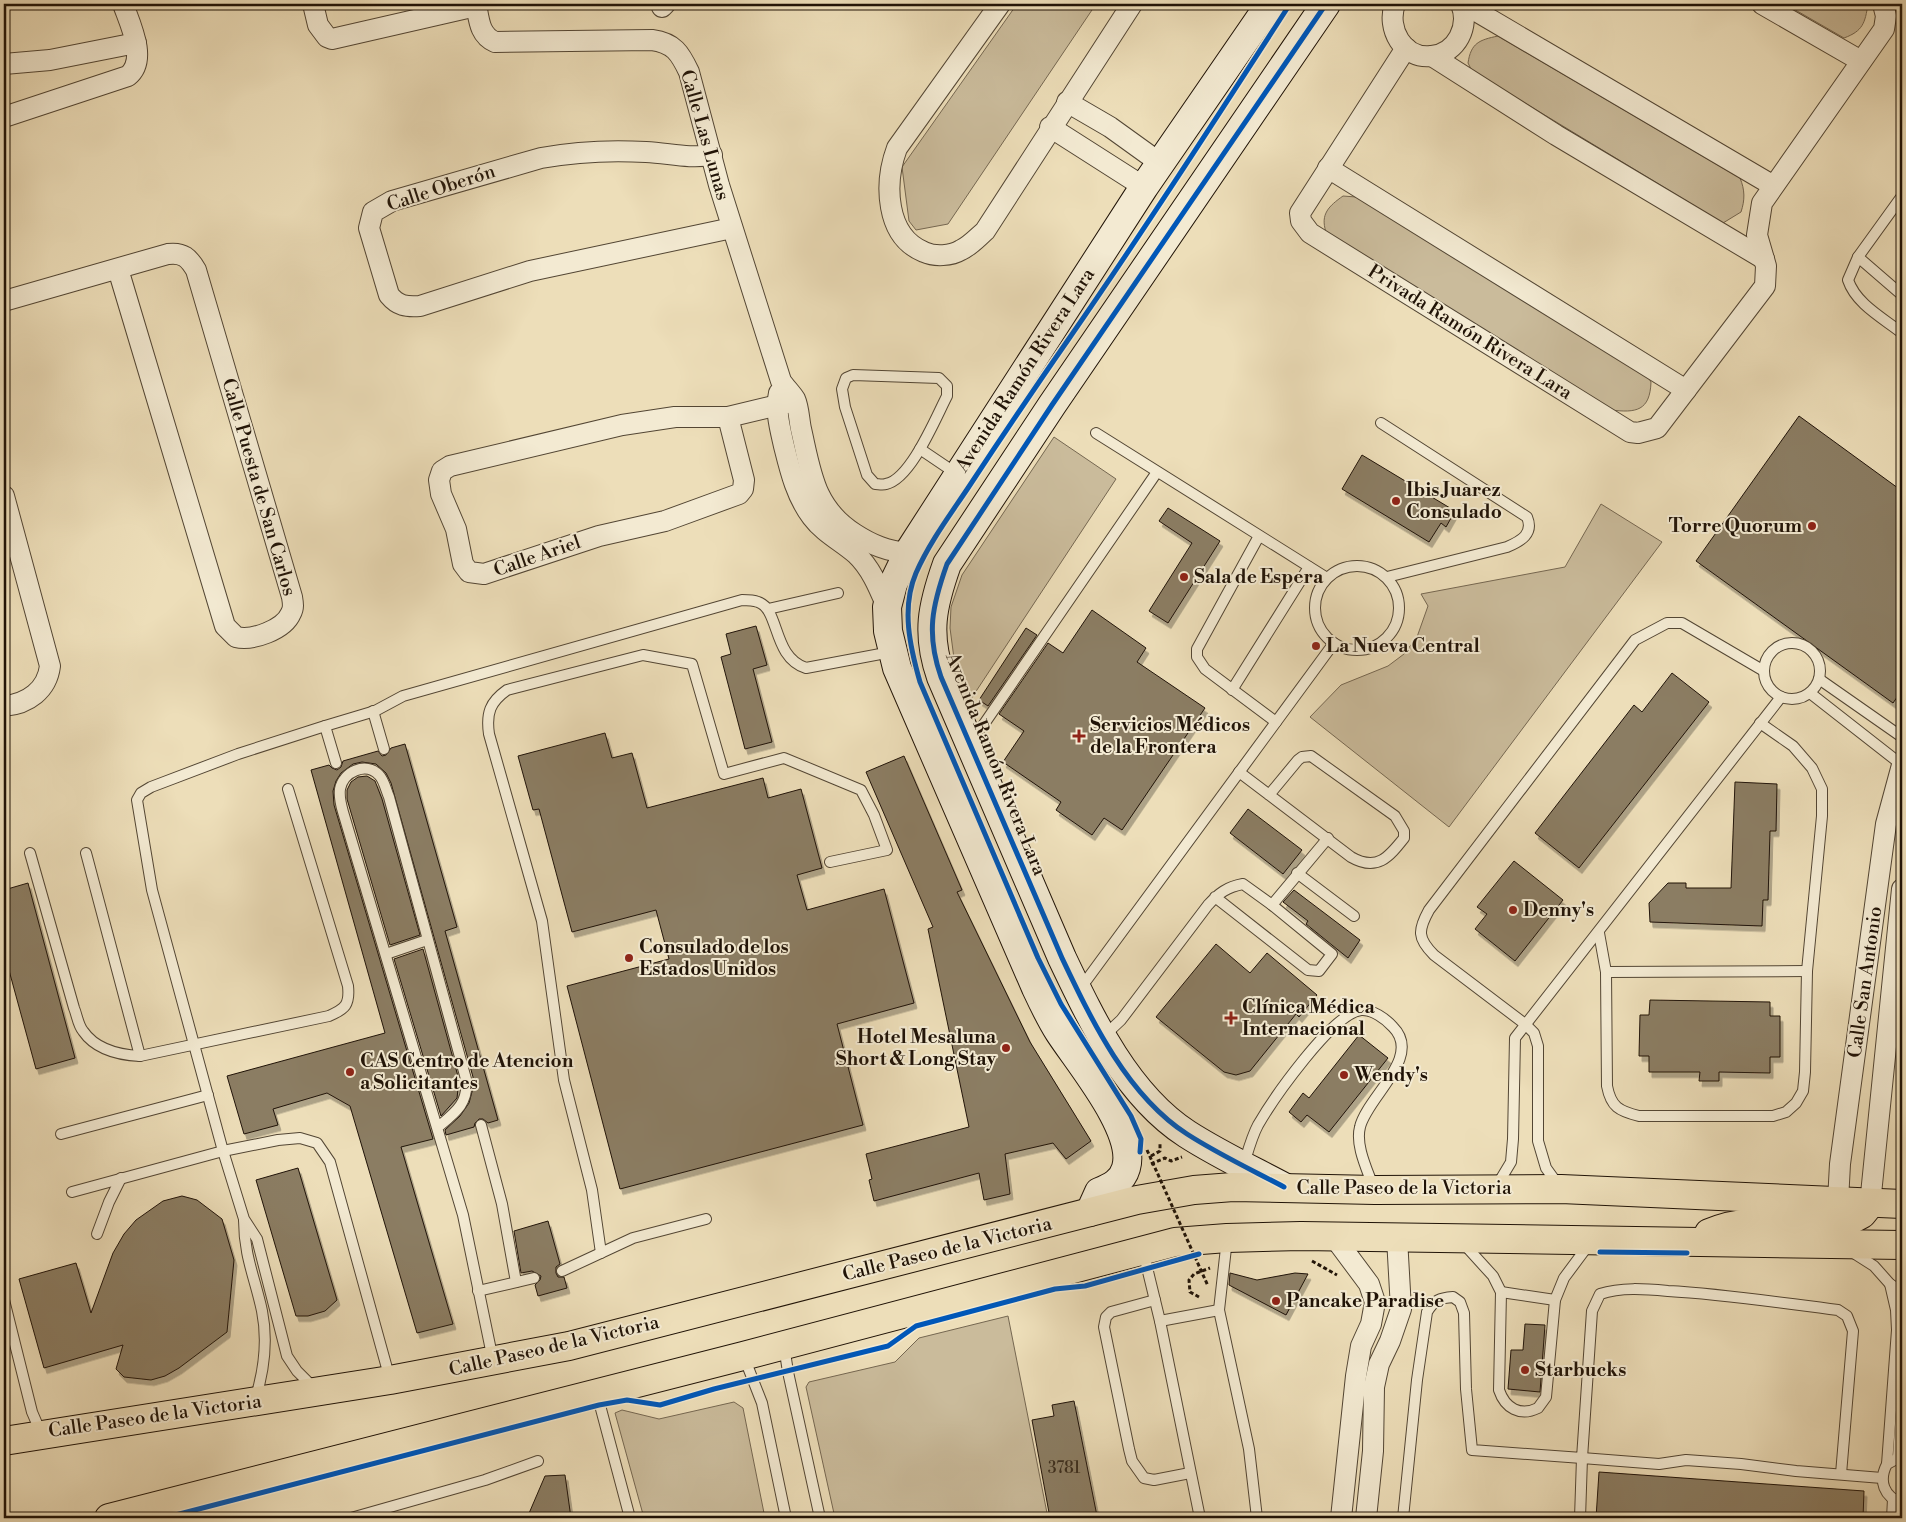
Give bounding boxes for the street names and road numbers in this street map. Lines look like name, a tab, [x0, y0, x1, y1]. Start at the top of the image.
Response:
street label: Calle Las Lunas	[675, 67, 735, 203]
street label: Calle Oberón	[384, 159, 498, 217]
street label: Privada Ramón Rivera Lara	[1363, 259, 1577, 405]
street label: Avenida Ramón Rivera Lara	[949, 263, 1100, 477]
street label: Calle Puesta de San Carlos	[216, 375, 302, 599]
street label: Calle Ariel	[490, 530, 584, 582]
street label: Avenida Ramón Rivera Lara	[940, 648, 1052, 879]
street label: Calle San Antonio	[1842, 905, 1888, 1059]
street label: Calle Paseo de la Victoria	[1296, 1176, 1512, 1200]
street label: Calle Paseo de la Victoria	[840, 1211, 1055, 1287]
street label: Calle Paseo de la Victoria	[447, 1310, 662, 1382]
street label: Calle Paseo de la Victoria	[47, 1389, 264, 1443]

